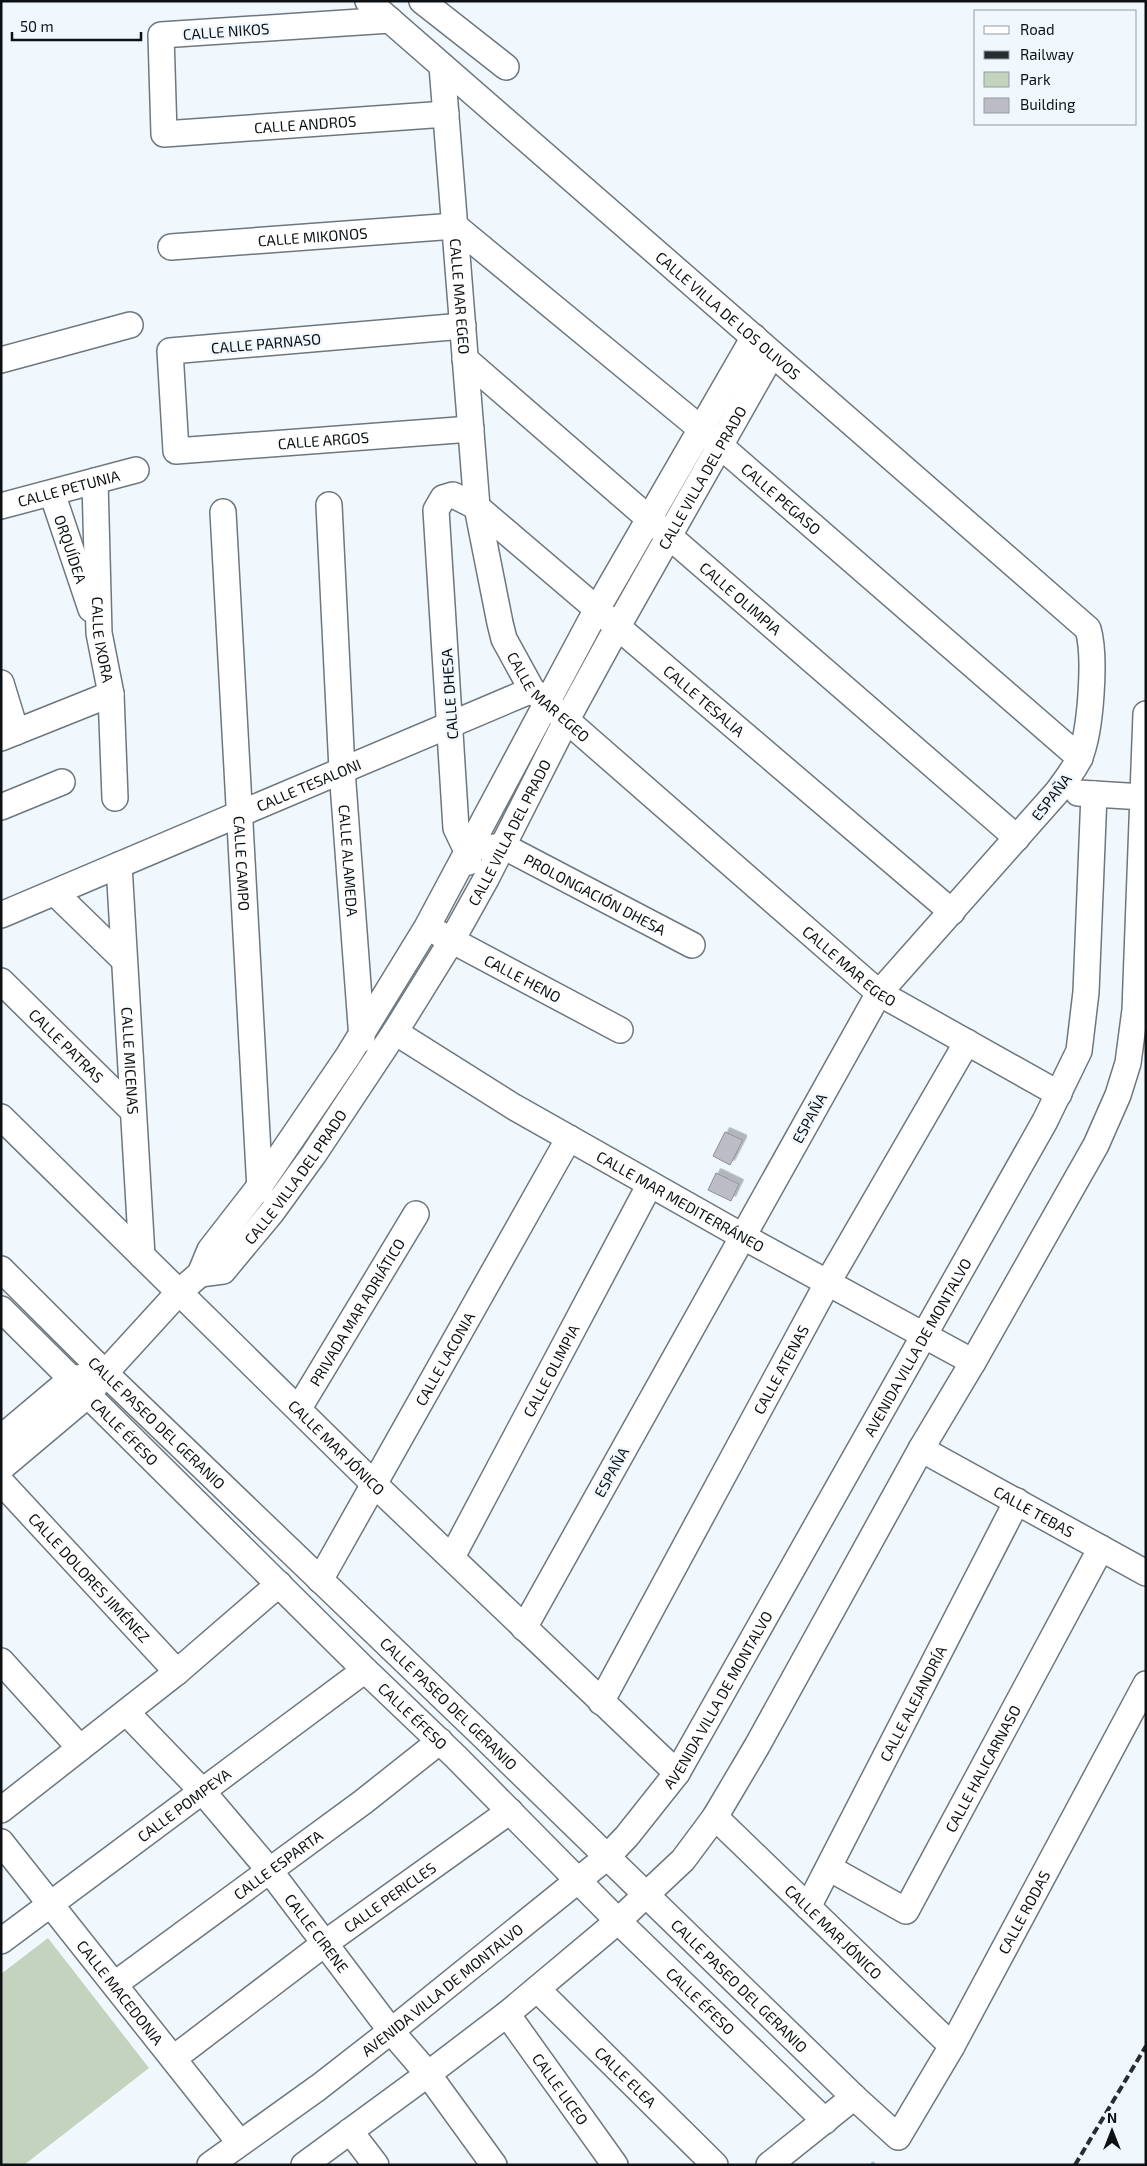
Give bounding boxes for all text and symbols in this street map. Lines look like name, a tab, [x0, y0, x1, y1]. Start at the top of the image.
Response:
scale bar	[12, 10, 141, 42]
legend	[974, 10, 1137, 125]
text: 50 m	[20, 17, 54, 35]
street label: CALLE NIKOS	[182, 19, 270, 43]
text: Road	[1020, 20, 1055, 38]
text: Railway	[1020, 45, 1074, 63]
text: Park	[1020, 70, 1051, 88]
text: Building	[1020, 95, 1076, 113]
street label: CALLE ANDROS	[253, 111, 357, 137]
street label: CALLE MIKONOS	[257, 224, 368, 250]
street label: CALLE MAR EGEO	[447, 238, 474, 355]
street label: CALLE VILLA DE LOS OLIVOS	[652, 247, 804, 383]
street label: CALLE PARNASO	[210, 329, 322, 357]
street label: CALLE VILLA DEL PRADO	[654, 403, 750, 553]
street label: CALLE ARGOS	[277, 428, 370, 452]
street label: CALLE PEGASO	[738, 459, 825, 538]
street label: CALLE PETUNIA	[16, 466, 122, 510]
street label: ORQUÍDEA	[51, 512, 91, 586]
street label: CALLE OLIMPIA	[696, 558, 786, 639]
street label: CALLE IXORA	[89, 596, 118, 685]
street label: CALLE DHESA	[437, 647, 461, 740]
street label: CALLE MAR EGEO	[504, 648, 594, 745]
street label: CALLE TESALIA	[660, 661, 749, 741]
street label: CALLE TESALONI	[254, 755, 363, 815]
street label: CALLE VILLA DEL PRADO	[464, 756, 554, 909]
street label: ESPAÑA	[1027, 770, 1075, 824]
street label: CALLE ALAMEDA	[336, 804, 362, 918]
street label: CALLE CAMPO	[231, 816, 254, 911]
street label: PROLONGACIÓN DHESA	[521, 850, 670, 939]
street label: CALLE MAR EGEO	[799, 922, 899, 1010]
street label: CALLE HENO	[481, 950, 564, 1006]
street label: CALLE PATRAS	[25, 1005, 108, 1086]
street label: CALLE MICENAS	[118, 1006, 143, 1115]
street label: ESPAÑA	[788, 1089, 830, 1146]
street label: CALLE VILLA DEL PRADO	[240, 1106, 350, 1248]
street label: CALLE MAR MEDITERRÁNEO	[594, 1147, 768, 1255]
street label: PRIVADA MAR ADRIÁTICO	[305, 1235, 408, 1389]
street label: AVENIDA VILLA DE MONTALVO	[860, 1255, 975, 1440]
street label: CALLE LACONIA	[411, 1308, 478, 1409]
street label: CALLE OLIMPIA	[519, 1321, 583, 1420]
street label: CALLE ATENAS	[749, 1322, 812, 1417]
street label: CALLE PASEO DEL GERANIO	[85, 1353, 229, 1493]
street label: CALLE ÉFESO	[87, 1394, 162, 1469]
street label: CALLE MAR JÓNICO	[285, 1396, 389, 1499]
street label: ESPAÑA	[590, 1443, 632, 1500]
street label: CALLE TEBAS	[991, 1482, 1077, 1541]
street label: CALLE DOLORES JIMÉNEZ	[25, 1509, 154, 1646]
street label: AVENIDA VILLA DE MONTALVO	[659, 1608, 776, 1792]
street label: CALLE PASEO DEL GERANIO	[377, 1633, 521, 1773]
street label: CALLE ALEJANDRÍA	[876, 1642, 950, 1764]
street label: CALLE ÉFESO	[375, 1679, 451, 1753]
street label: CALLE HALICARNASO	[941, 1702, 1024, 1835]
street label: CALLE POMPEYA	[134, 1764, 234, 1845]
street label: CALLE ESPARTA	[230, 1826, 326, 1903]
street label: CALLE PERICLES	[340, 1858, 439, 1936]
street label: CALLE RODAS	[994, 1867, 1053, 1957]
street label: CALLE MAR JÓNICO	[781, 1881, 886, 1983]
street label: CALLE CIRENE	[281, 1890, 353, 1976]
street label: CALLE PASEO DEL GERANIO	[668, 1915, 811, 2056]
street label: AVENIDA VILLA DE MONTALVO	[358, 1919, 526, 2060]
street label: CALLE MACEDONIA	[73, 1936, 168, 2049]
street label: CALLE ÉFESO	[663, 1964, 739, 2038]
street label: CALLE ELEA	[591, 2043, 661, 2112]
street label: CALLE LICEO	[529, 2050, 592, 2128]
north arrow	[1087, 2106, 1137, 2156]
text: N	[1107, 2109, 1117, 2126]

